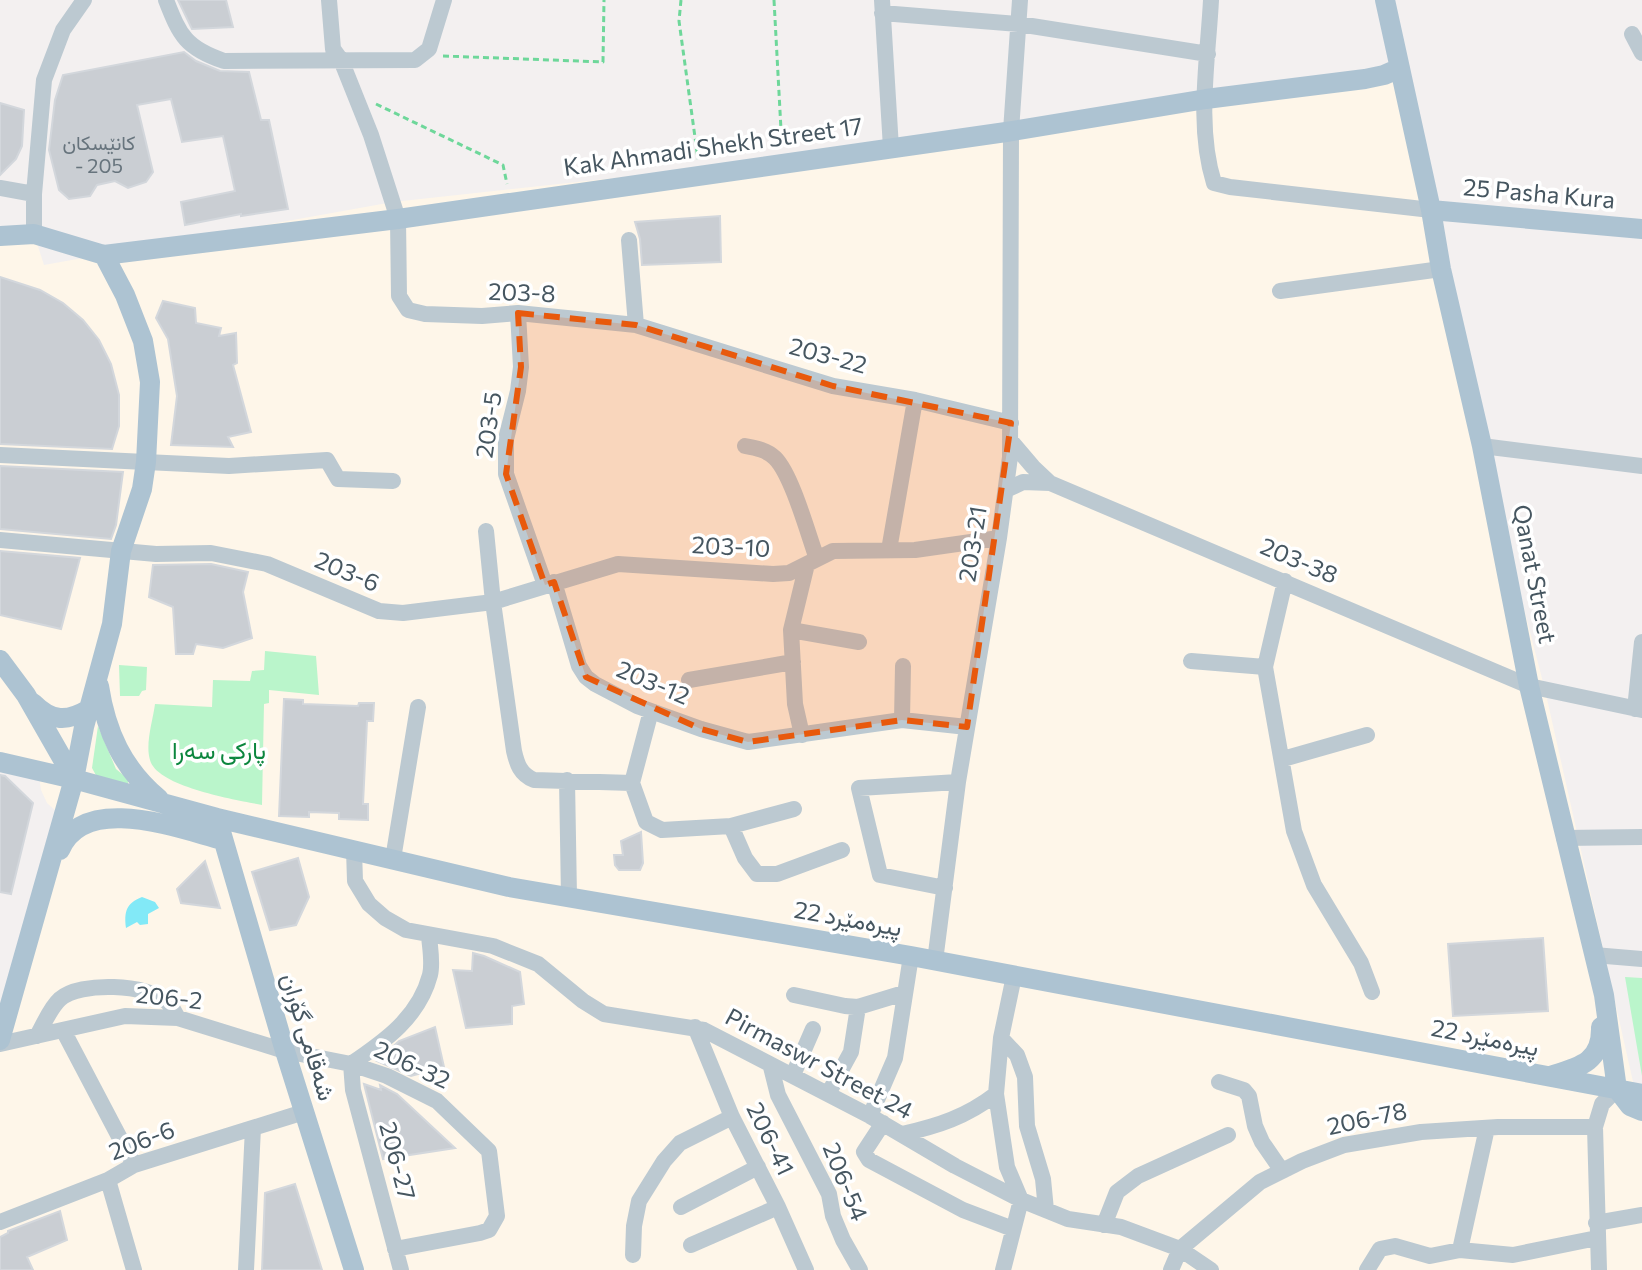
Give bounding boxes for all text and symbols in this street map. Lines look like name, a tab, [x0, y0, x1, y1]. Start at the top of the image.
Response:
street label: Kak Ahmadi Shekh Street 17	[561, 110, 864, 181]
house number: کانێسکان - 205	[63, 130, 136, 177]
street label: 25 Pasha Kura	[1462, 171, 1616, 214]
street label: 203-8	[488, 276, 556, 307]
street label: 203-22	[786, 330, 870, 379]
street label: 203-5	[469, 390, 506, 460]
street label: Qanat Street	[1508, 502, 1563, 646]
street label: 203-21	[951, 504, 992, 584]
street label: 203-10	[691, 529, 771, 562]
street label: 203-38	[1257, 530, 1343, 589]
street label: 203-6	[311, 544, 384, 597]
street label: 203-12	[613, 653, 694, 710]
park label: پارکی سەرا	[172, 735, 266, 767]
street label: 22 پیرەمێرد	[792, 894, 904, 944]
street label: شەقامی گۆران	[274, 969, 343, 1104]
street label: 206-2	[134, 979, 204, 1014]
street label: Pirmaswr Street 24	[721, 1001, 918, 1124]
street label: 22 پیرەمێرد	[1429, 1012, 1541, 1064]
street label: 206-32	[370, 1033, 455, 1094]
street label: 206-78	[1324, 1095, 1409, 1140]
street label: 206-41	[741, 1097, 801, 1180]
street label: 206-6	[104, 1114, 178, 1165]
street label: 206-27	[374, 1118, 423, 1203]
street label: 206-54	[818, 1138, 875, 1225]

